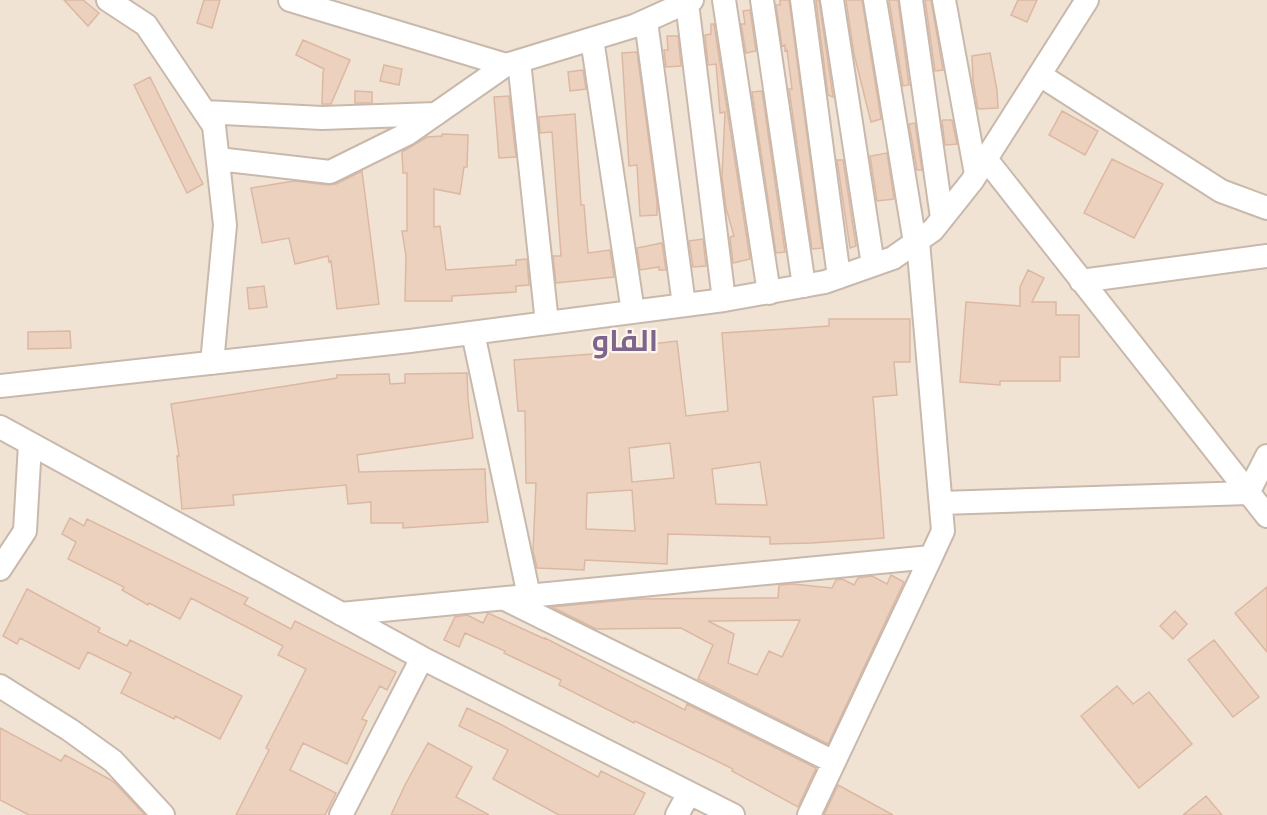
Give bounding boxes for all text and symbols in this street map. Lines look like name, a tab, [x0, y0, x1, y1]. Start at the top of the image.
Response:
district label: الفاو	[592, 321, 658, 359]

